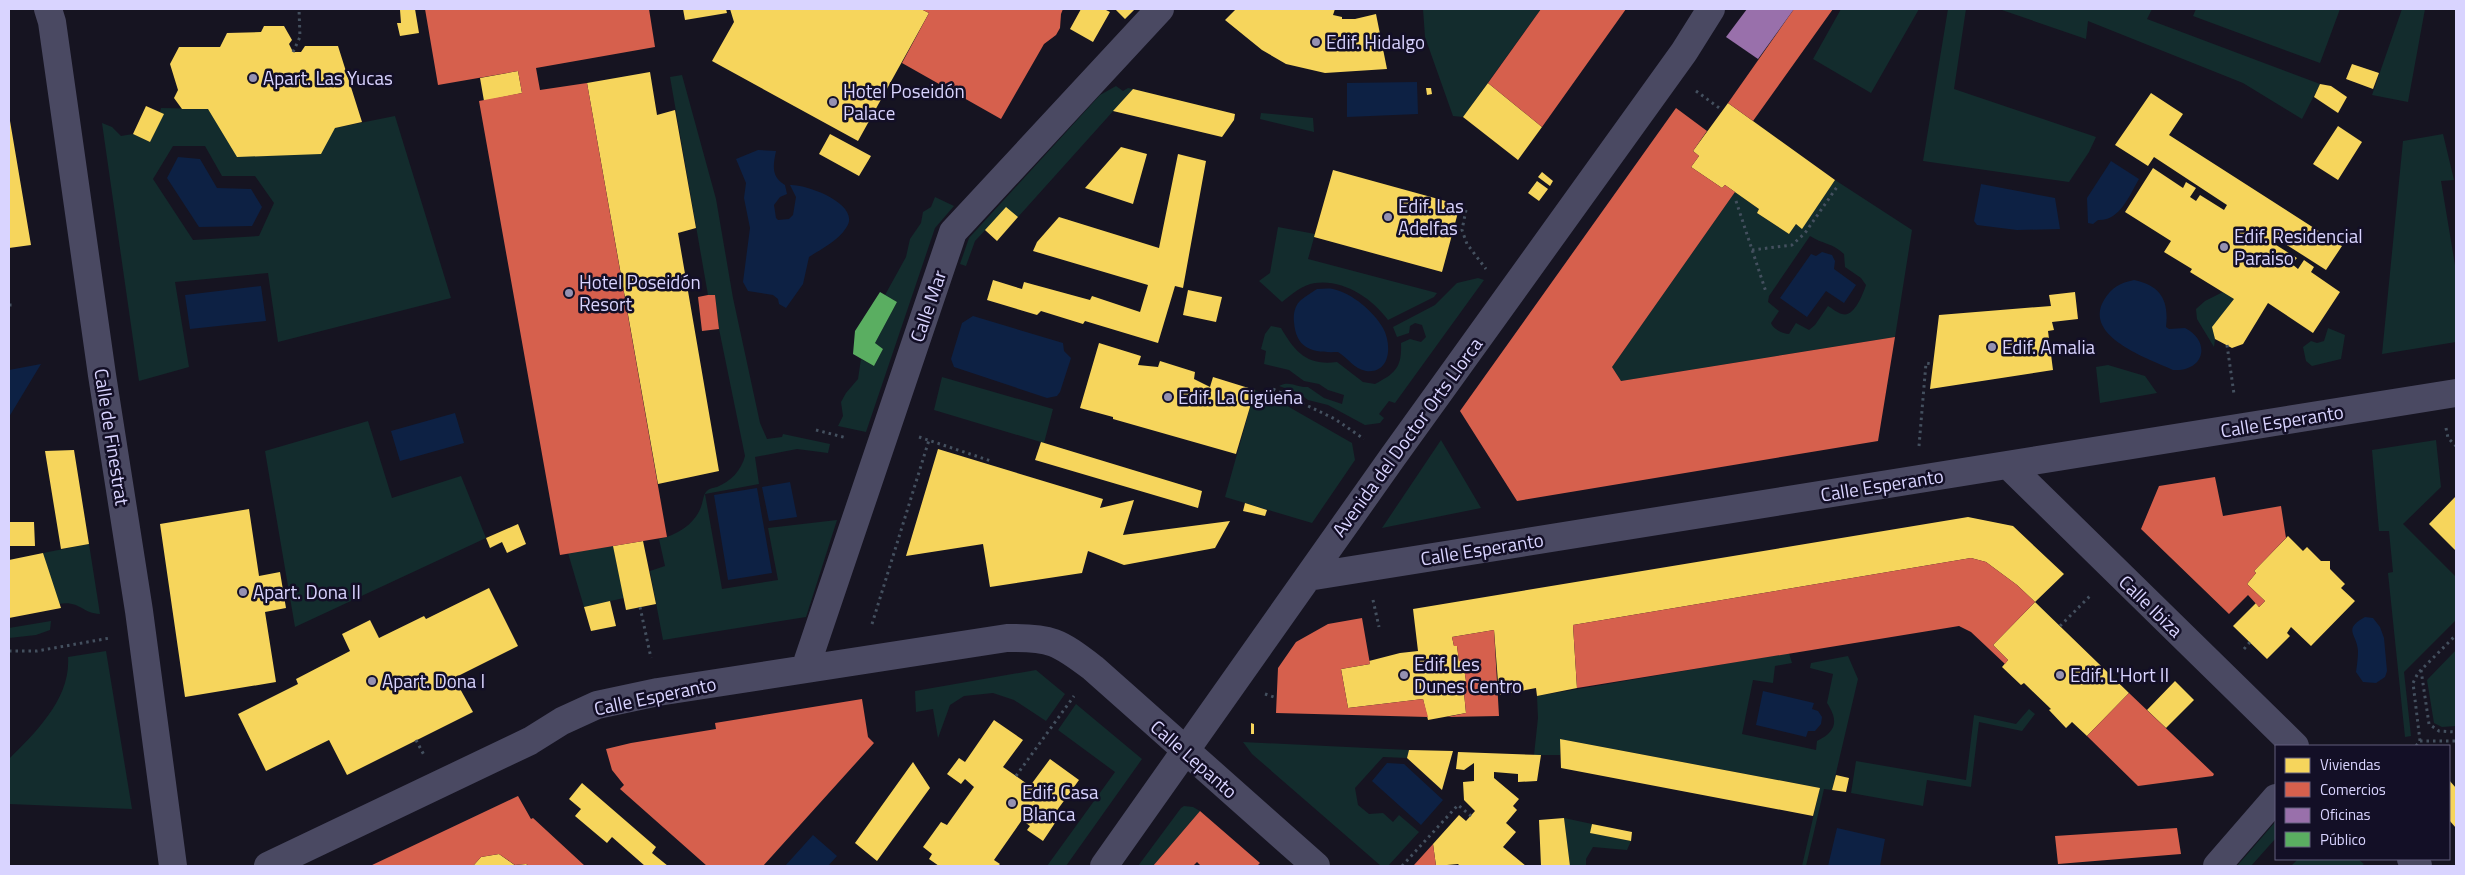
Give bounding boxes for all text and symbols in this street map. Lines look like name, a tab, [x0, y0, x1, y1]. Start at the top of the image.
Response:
place label: Edif. Hidalgo	[1326, 27, 1425, 56]
marker: Edif. Hidalgo	[1310, 36, 1322, 48]
place label: Apart. Las Yucas	[263, 63, 393, 92]
marker: Apart. Las Yucas	[247, 72, 259, 84]
place label: Hotel Poseidón Palace	[843, 76, 965, 127]
marker: Hotel Poseidón Palace	[827, 96, 839, 108]
place label: Edif. Las Adelfas	[1398, 191, 1464, 242]
marker: Edif. Las Adelfas	[1382, 211, 1394, 223]
place label: Edif. Residencial Paraiso	[2234, 221, 2363, 272]
marker: Edif. Residencial Paraiso	[2218, 241, 2230, 253]
street label: Calle Mar	[902, 266, 953, 346]
place label: Hotel Poseidón Resort	[579, 267, 701, 318]
marker: Hotel Poseidón Resort	[563, 287, 575, 299]
street label: Avenida del Doctor Orts Llorca	[1324, 331, 1489, 542]
place label: Edif. Amalia	[2002, 332, 2096, 361]
marker: Edif. Amalia	[1986, 341, 1998, 353]
street label: Calle de Finestrat	[87, 366, 138, 508]
place label: Edif. La Cigüeña	[1178, 382, 1303, 411]
marker: Edif. La Cigüeña	[1162, 391, 1174, 403]
street label: Calle Esperanto	[2218, 396, 2346, 445]
street label: Calle Esperanto	[1818, 460, 1946, 509]
street label: Calle Esperanto	[1418, 524, 1546, 573]
street label: Calle Ibiza	[2113, 568, 2190, 644]
place label: Apart. Dona II	[253, 577, 361, 606]
marker: Apart. Dona II	[237, 586, 249, 598]
place label: Edif. Les Dunes Centro	[1414, 649, 1522, 700]
place label: Edif. L'Hort II	[2070, 660, 2169, 689]
place label: Apart. Dona I	[382, 666, 485, 695]
street label: Calle Esperanto	[591, 668, 719, 723]
marker: Edif. Les Dunes Centro	[1398, 669, 1410, 681]
marker: Edif. L'Hort II	[2054, 669, 2066, 681]
marker: Apart. Dona I	[366, 675, 378, 687]
street label: Calle Lepanto	[1144, 712, 1244, 805]
legend	[2275, 745, 2450, 860]
text: Viviendas	[2320, 753, 2381, 776]
place label: Edif. Casa Blanca	[1022, 777, 1099, 828]
text: Comercios	[2320, 778, 2386, 801]
marker: Edif. Casa Blanca	[1006, 797, 1018, 809]
text: Oficinas	[2320, 803, 2371, 826]
text: Público	[2320, 828, 2366, 851]

